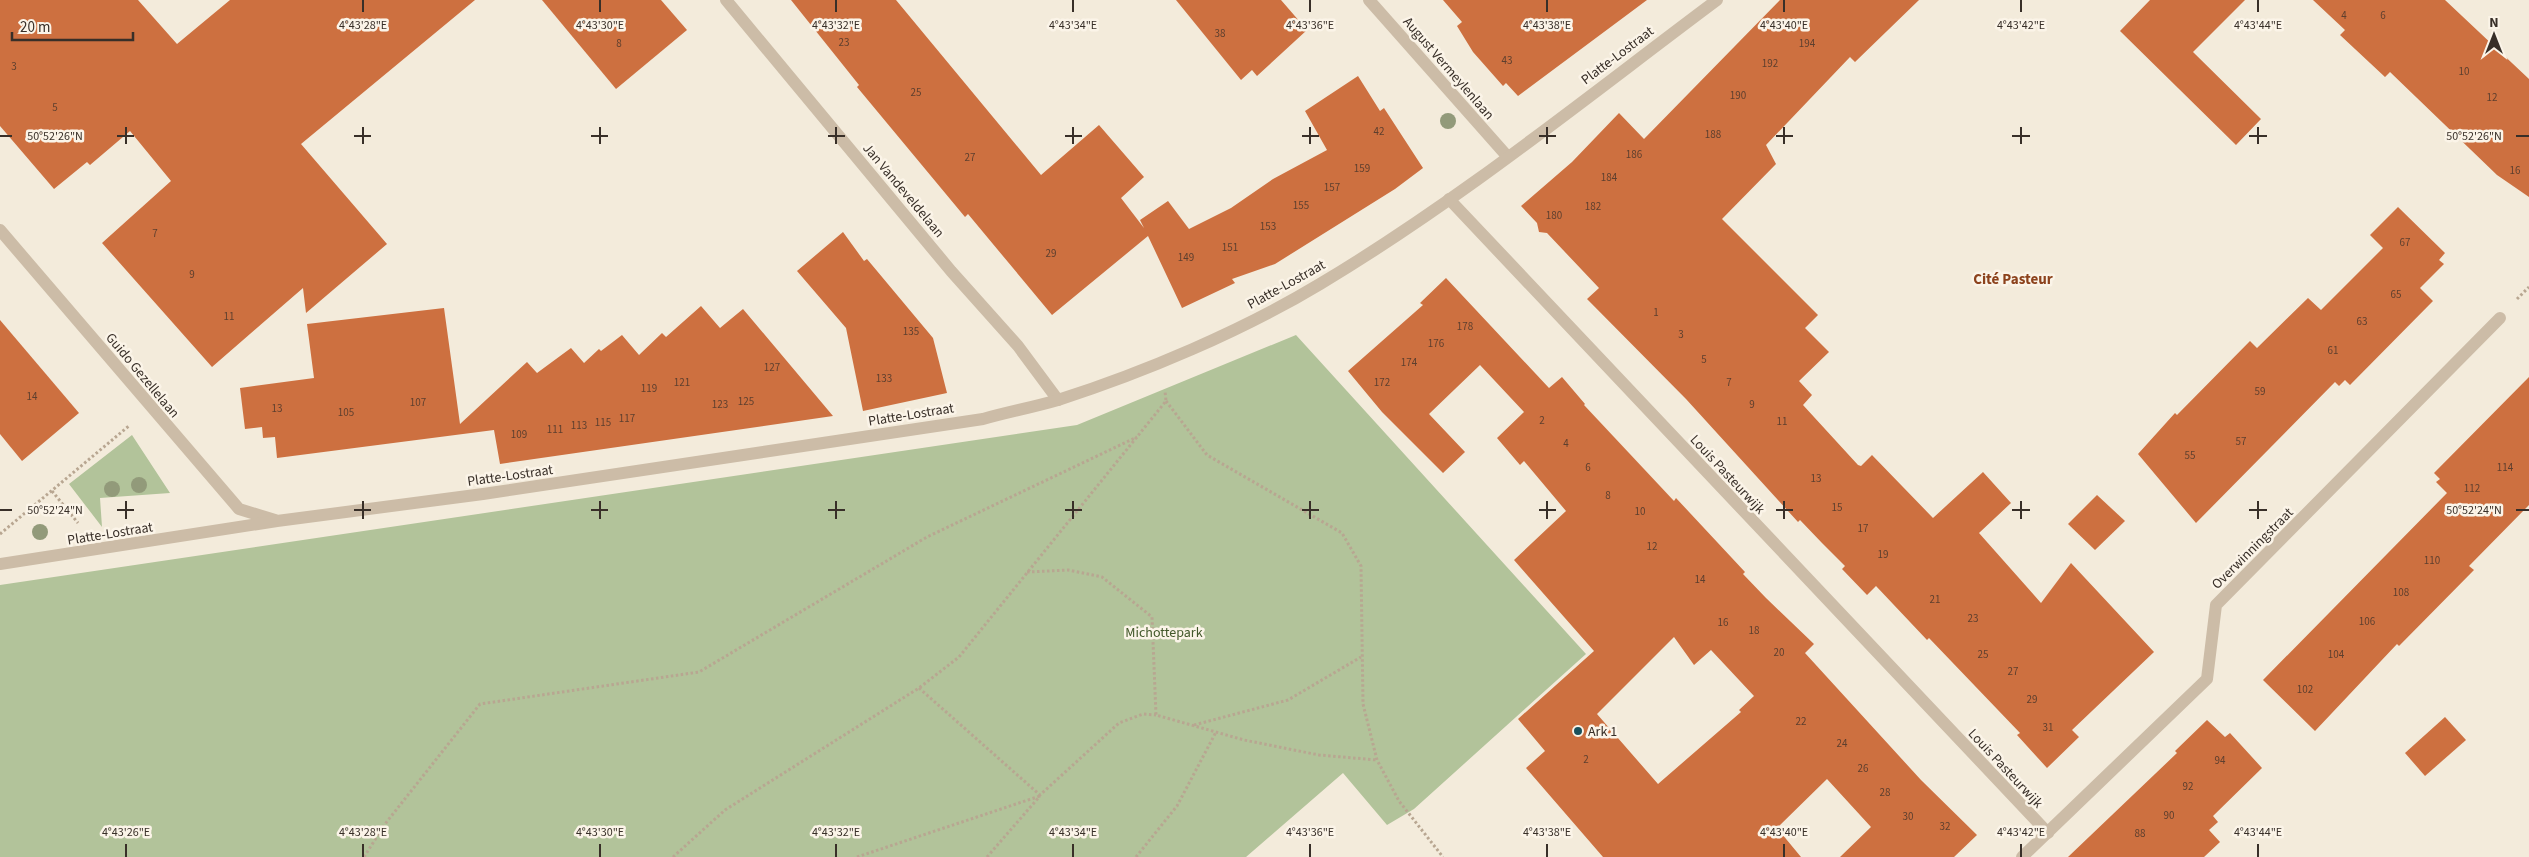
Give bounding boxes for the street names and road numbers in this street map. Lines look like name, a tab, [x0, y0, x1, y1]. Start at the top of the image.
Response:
street label: August Vermeylenlaan	[1398, 13, 1499, 124]
street label: Platte-Lostraat	[1577, 22, 1658, 90]
street label: Jan Vandeveldelaan	[858, 139, 949, 242]
street label: Platte-Lostraat	[1244, 255, 1329, 315]
street label: Guido Gezellelaan	[101, 329, 184, 423]
street label: Platte-Lostraat	[867, 398, 956, 432]
street label: Louis Pasteurwijk	[1685, 431, 1769, 519]
street label: Platte-Lostraat	[466, 460, 555, 492]
street label: Overwinningstraat	[2207, 503, 2298, 594]
street label: Platte-Lostraat	[66, 517, 155, 551]
street label: Louis Pasteurwijk	[1963, 725, 2047, 813]

